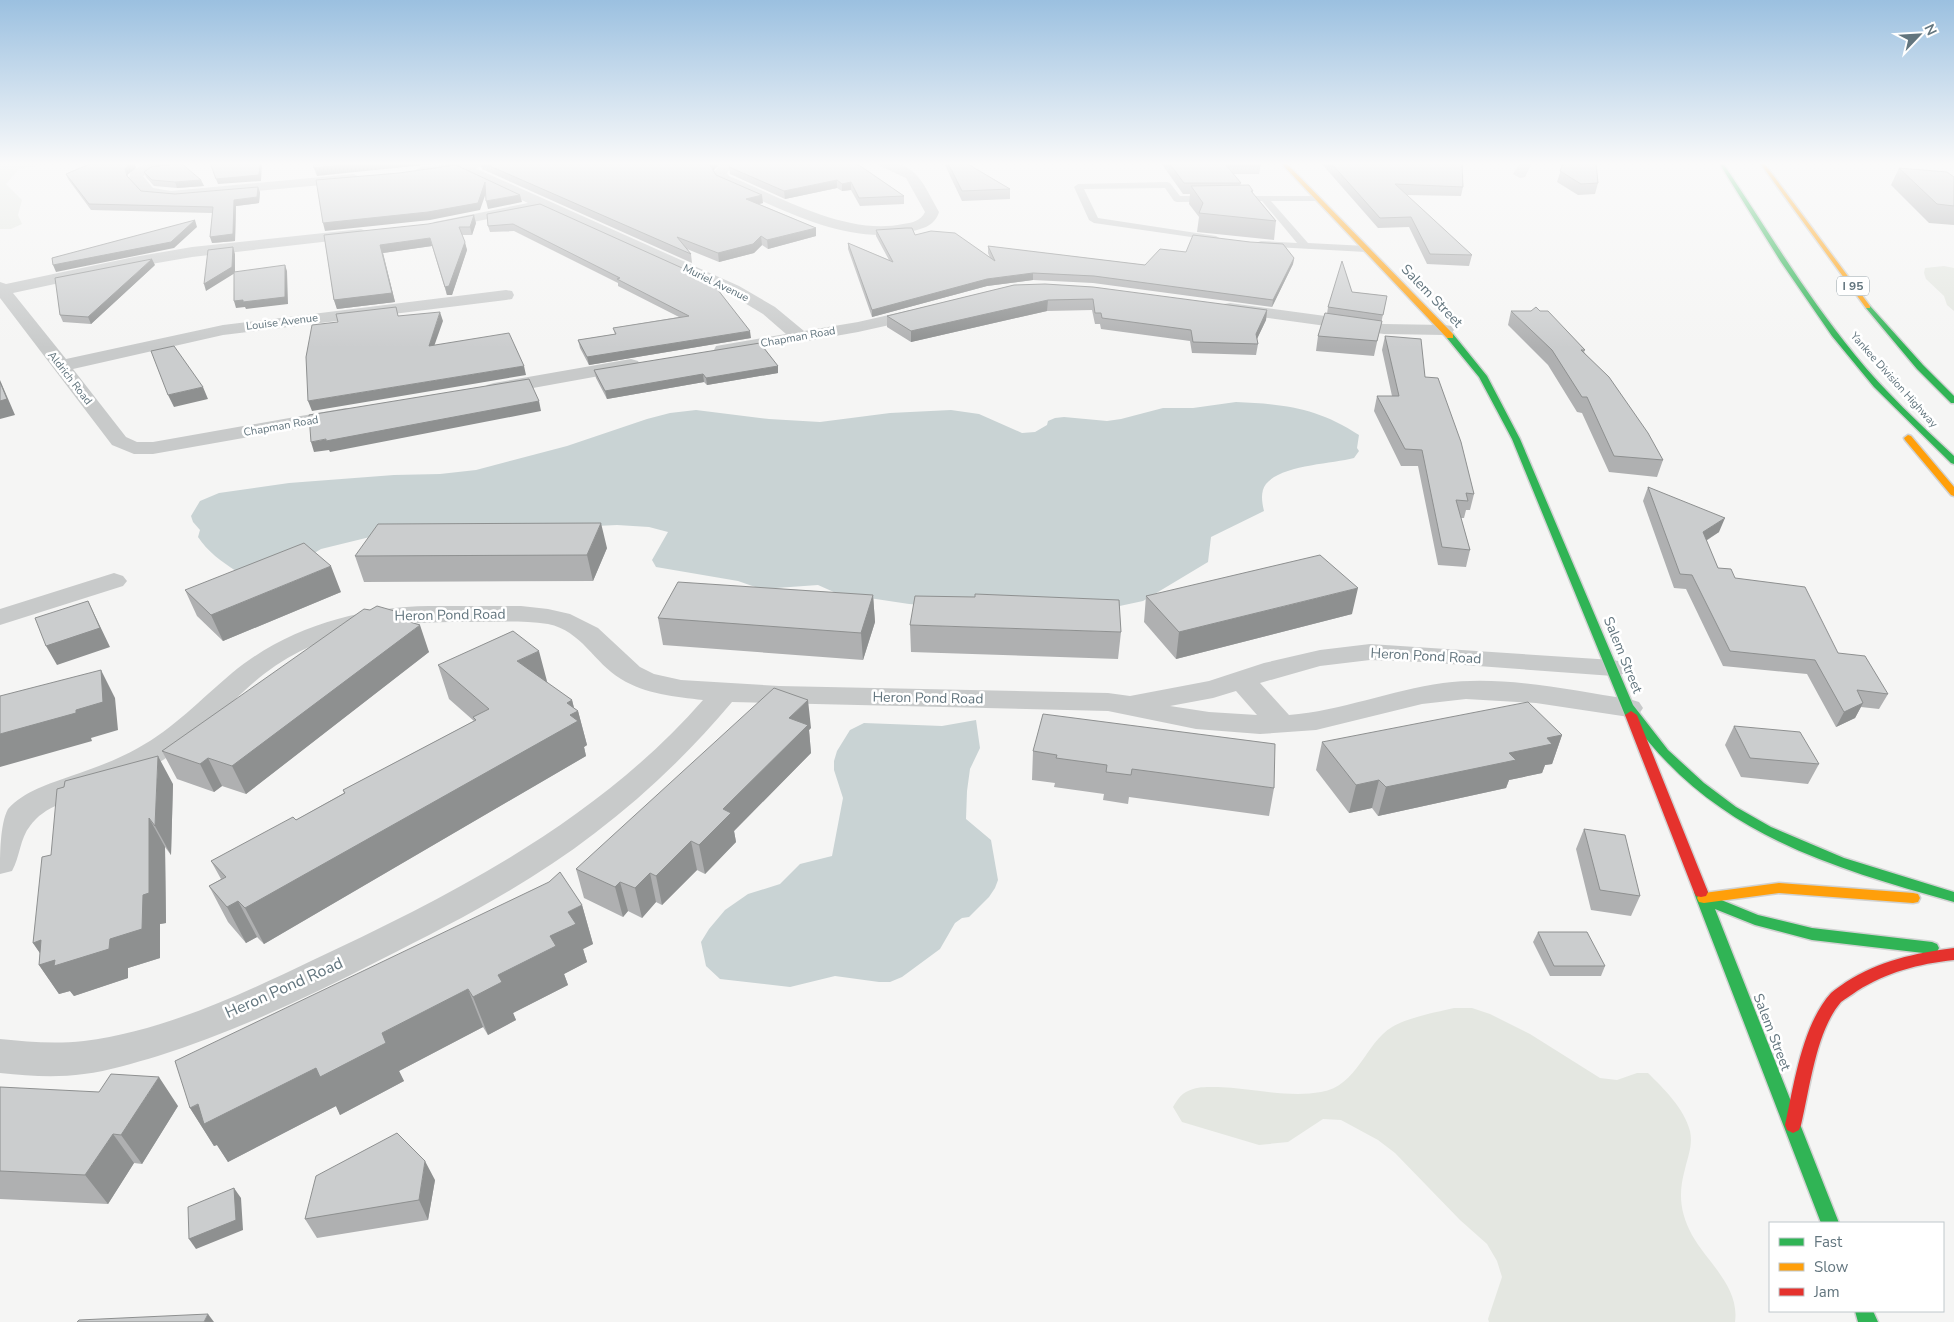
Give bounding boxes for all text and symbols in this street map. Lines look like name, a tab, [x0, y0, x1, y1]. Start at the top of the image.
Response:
north arrow	[1894, 10, 1944, 60]
text: N	[1920, 21, 1941, 38]
street label: Salem Street	[1397, 260, 1467, 332]
street label: Muriel Avenue	[681, 261, 752, 305]
road number: I 95	[1837, 276, 1869, 296]
street label: Louise Avenue	[245, 310, 319, 334]
street label: Chapman Road	[759, 323, 837, 351]
street label: Yankee Division Highway	[1846, 328, 1941, 431]
street label: Aldrich Road	[44, 348, 96, 408]
street label: Chapman Road	[242, 412, 320, 440]
street label: Heron Pond Road	[394, 605, 506, 625]
street label: Salem Street	[1599, 614, 1647, 696]
street label: Heron Pond Road	[1370, 644, 1482, 668]
street label: Heron Pond Road	[872, 688, 984, 708]
street label: Heron Pond Road	[222, 952, 346, 1024]
street label: Salem Street	[1749, 991, 1795, 1073]
legend	[1769, 1222, 1944, 1312]
text: Fast	[1814, 1232, 1843, 1252]
text: Slow	[1814, 1257, 1849, 1277]
text: Jam	[1813, 1282, 1840, 1302]

